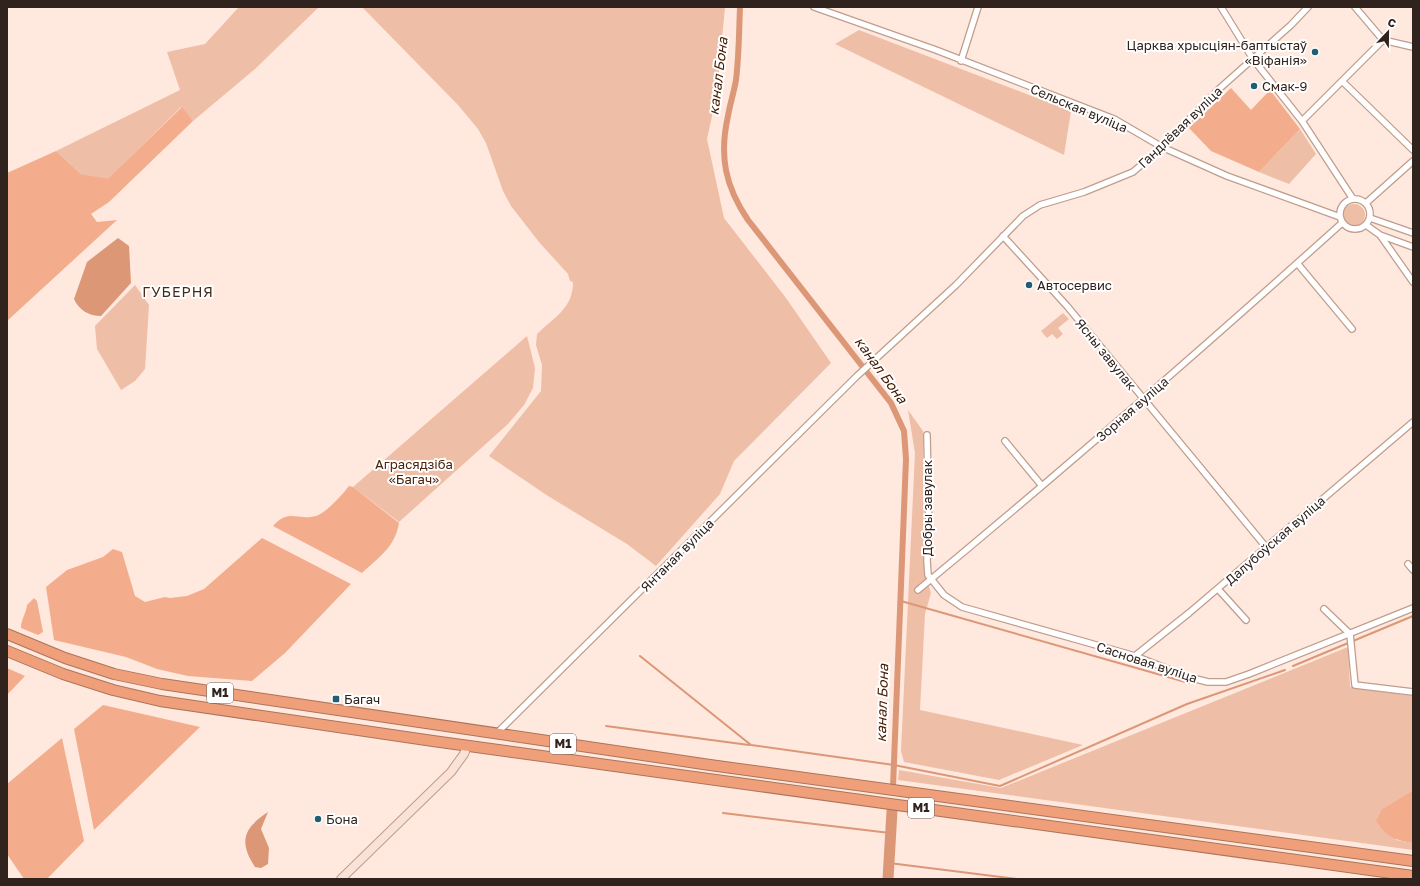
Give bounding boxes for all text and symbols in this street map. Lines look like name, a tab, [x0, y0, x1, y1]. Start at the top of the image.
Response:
north arrow	[1368, 12, 1408, 52]
text: С	[1386, 15, 1398, 30]
water label: канал Бона	[704, 35, 731, 116]
place label: Царква хрысціян-баптыстаў «Віфанія»	[1126, 37, 1308, 68]
marker: Царква хрысціян-баптыстаў «Віфанія»	[1310, 47, 1320, 57]
place label: Смак-9	[1262, 78, 1307, 94]
street label: Сельская вуліца	[1028, 80, 1130, 136]
marker: Смак-9	[1249, 81, 1259, 91]
street label: Гандлёвая вуліца	[1135, 83, 1225, 171]
place label: Автосервис	[1037, 277, 1112, 293]
marker: Автосервис	[1024, 280, 1034, 290]
district label: ГУБЕРНЯ	[142, 283, 214, 300]
street label: Ясны завулак	[1072, 315, 1140, 393]
water label: канал Бона	[852, 333, 912, 407]
street label: Зорная вуліца	[1092, 373, 1172, 445]
park label: Аграсядзіба «Багач»	[375, 456, 453, 487]
street label: Добры завулак	[919, 459, 935, 556]
street label: Далубоўская вуліца	[1222, 492, 1328, 588]
street label: Янтаная вуліца	[637, 515, 717, 595]
street label: Сасновая вуліца	[1095, 638, 1199, 686]
water label: канал Бона	[872, 663, 891, 742]
road number: М1	[207, 683, 233, 703]
place label: Багач	[344, 691, 380, 707]
marker: Багач	[331, 694, 341, 704]
road number: М1	[550, 734, 576, 754]
road number: М1	[908, 798, 934, 818]
place label: Бона	[326, 811, 358, 827]
marker: Бона	[313, 814, 323, 824]

